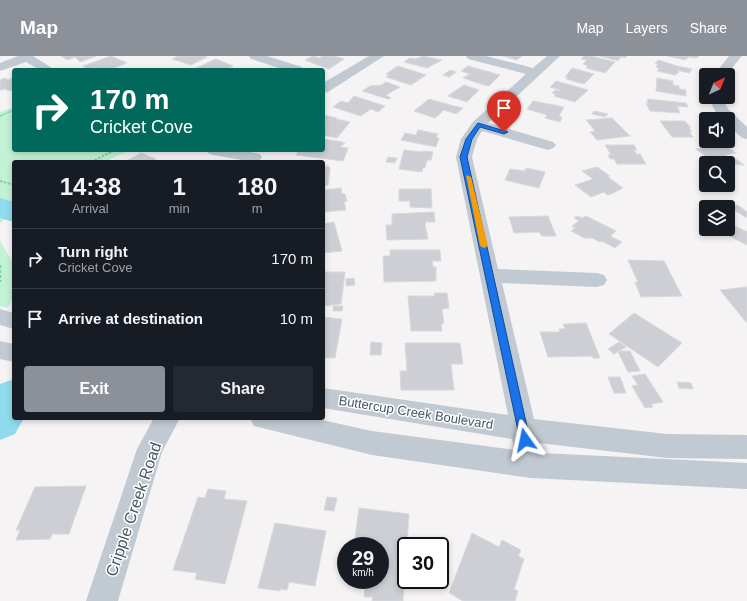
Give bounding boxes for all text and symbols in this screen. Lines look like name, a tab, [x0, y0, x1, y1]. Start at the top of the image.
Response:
text: Map	[20, 17, 58, 38]
text: Map	[576, 20, 604, 36]
text: Layers	[626, 20, 668, 36]
text: Share	[690, 20, 727, 36]
north arrow	[699, 68, 735, 104]
map controls	[699, 68, 735, 236]
icon: right	[24, 84, 76, 136]
text: 170 m	[90, 84, 169, 115]
pin	[487, 91, 521, 132]
icon: arrive	[493, 97, 515, 119]
button: sound	[699, 112, 735, 148]
text: Cricket Cove	[90, 117, 193, 137]
button: search	[699, 156, 735, 192]
text: 14:38	[60, 173, 121, 200]
text: 1	[172, 173, 186, 200]
text: 180	[237, 173, 277, 200]
button: layers	[699, 200, 735, 236]
text: Arrival	[72, 201, 109, 216]
text: min	[169, 201, 190, 216]
text: m	[252, 201, 263, 216]
text: Turn right	[58, 243, 128, 260]
icon: right	[24, 248, 46, 270]
text: 170 m	[271, 250, 313, 267]
text: Cricket Cove	[58, 260, 132, 275]
icon: arrive	[24, 308, 46, 330]
text: Arrive at destination	[58, 310, 203, 327]
text: 10 m	[280, 310, 313, 327]
button: Exit	[24, 366, 165, 412]
button: Share	[173, 366, 313, 412]
street label: Buttercup Creek Boulevard	[338, 393, 494, 432]
position arrow	[504, 419, 546, 461]
street label: Cripple Creek Road	[103, 440, 164, 578]
speed limit sign: 30	[397, 537, 449, 589]
text: 29	[352, 547, 374, 569]
text: km/h	[352, 567, 374, 578]

